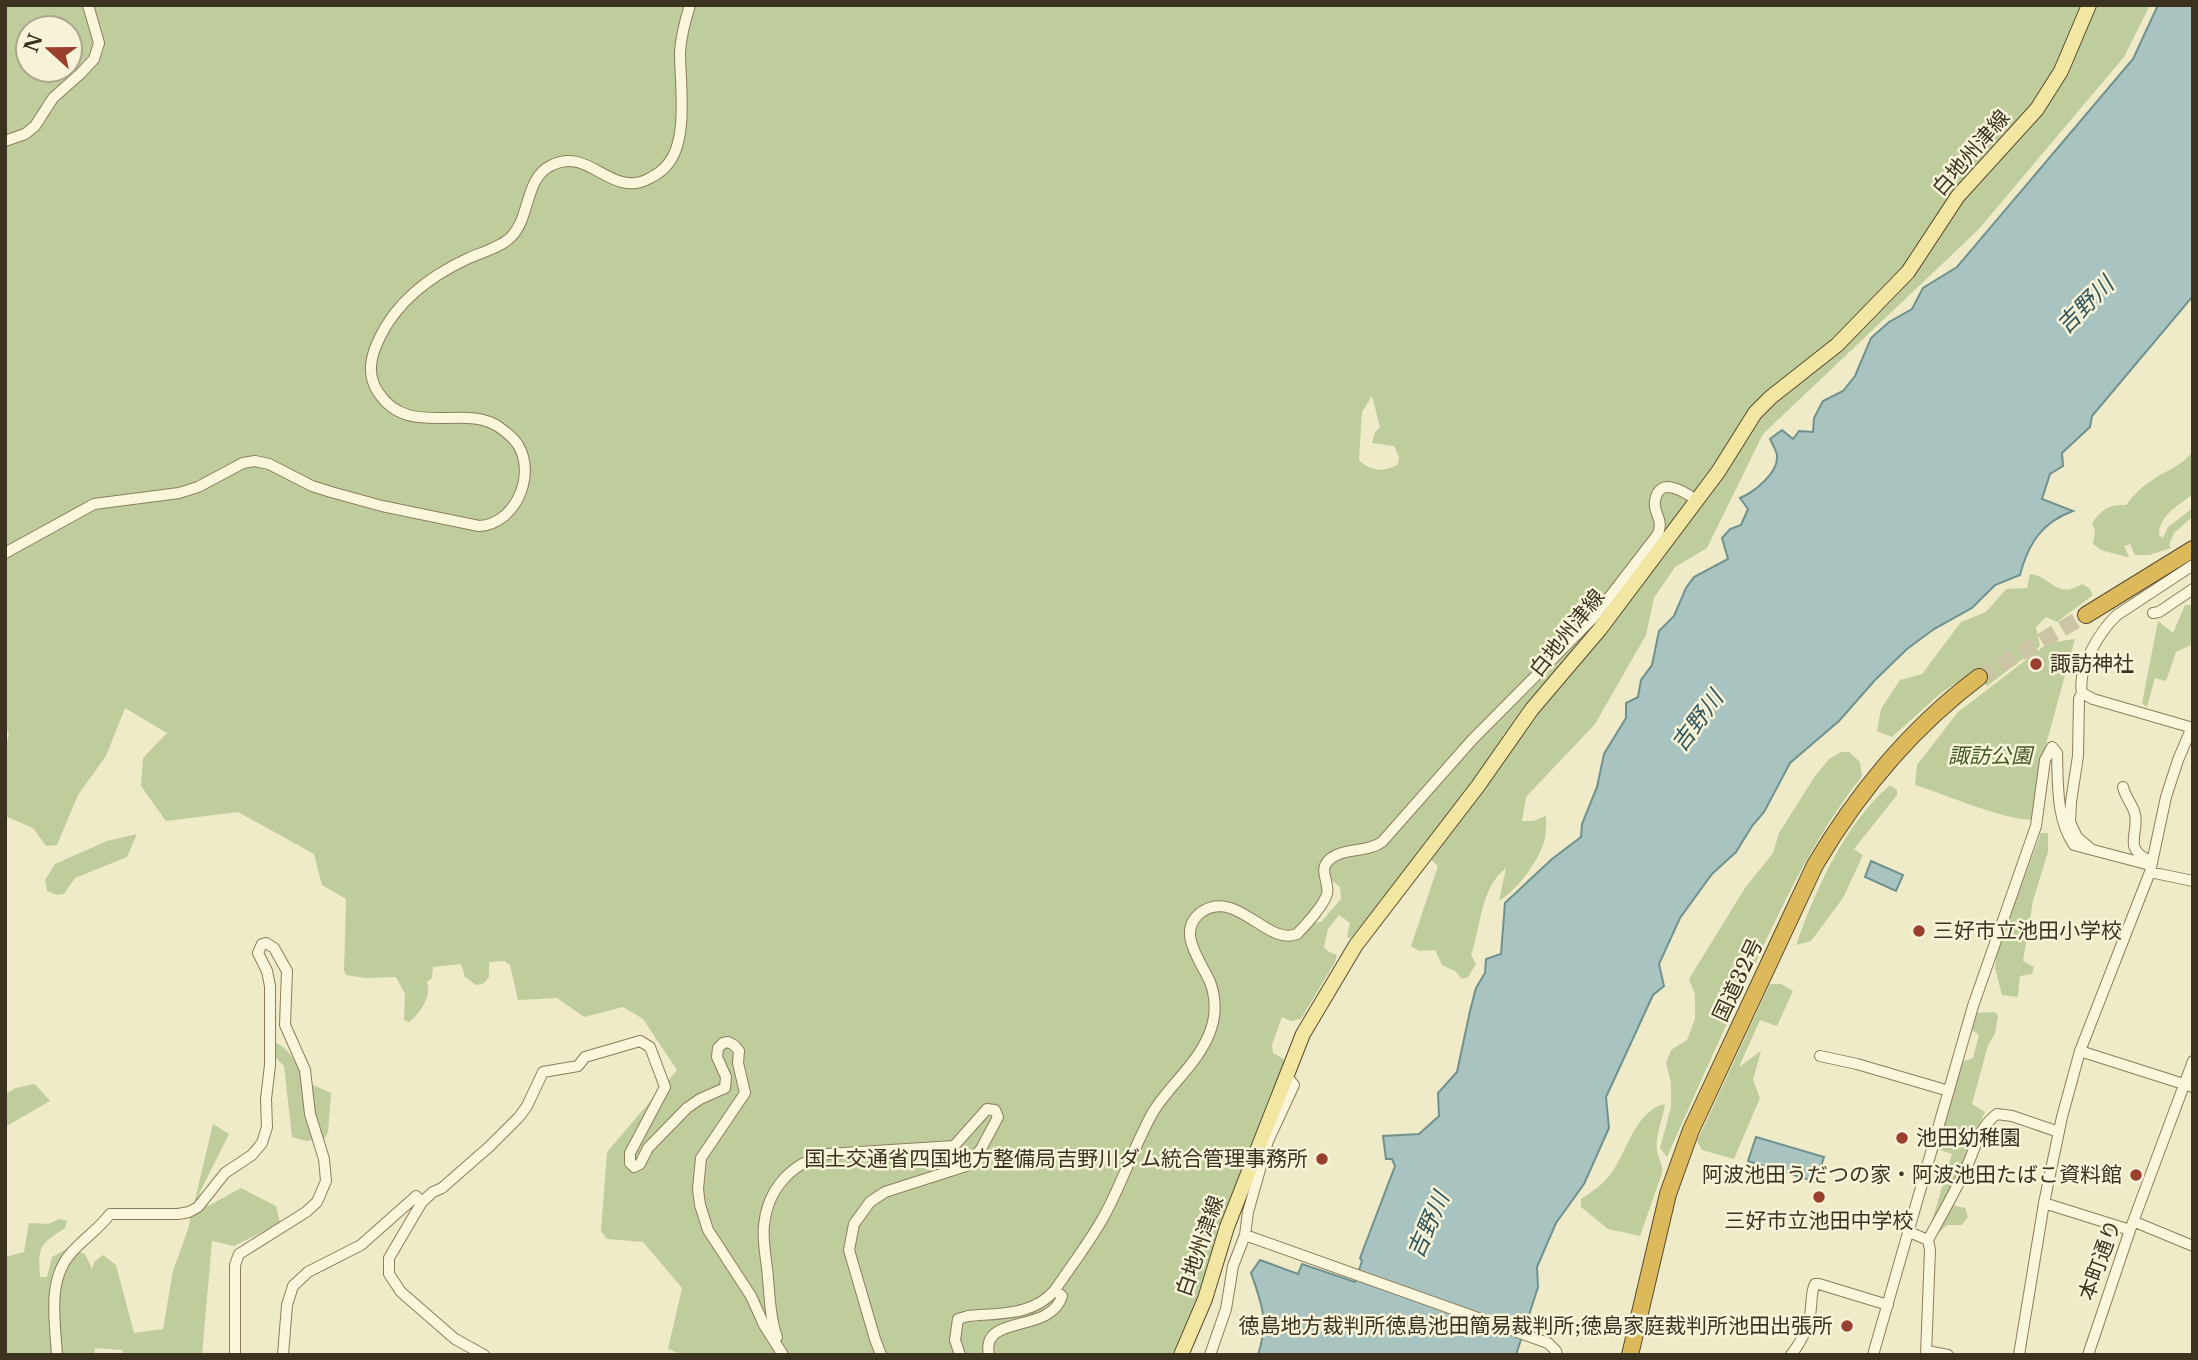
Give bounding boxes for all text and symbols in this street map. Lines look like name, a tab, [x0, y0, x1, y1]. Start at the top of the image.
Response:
north arrow	[14, 14, 84, 84]
text: N	[20, 31, 48, 56]
street label: 白地州津線	[1927, 105, 2015, 201]
water label: 吉野川	[2051, 269, 2121, 339]
street label: 白地州津線	[1524, 584, 1610, 682]
place label: 諏訪神社	[2050, 651, 2134, 677]
marker: 諏訪神社	[2028, 656, 2044, 672]
water label: 吉野川	[1665, 683, 1731, 757]
park label: 諏訪公園	[1948, 743, 2035, 769]
place label: 三好市立池田小学校	[1933, 918, 2122, 944]
marker: 三好市立池田小学校	[1911, 923, 1927, 939]
street label: 国道32号	[1707, 934, 1769, 1026]
place label: 池田幼稚園	[1916, 1125, 2021, 1151]
marker: 池田幼稚園	[1894, 1130, 1910, 1146]
place label: 国土交通省四国地方整備局吉野川ダム統合管理事務所	[804, 1146, 1308, 1172]
marker: 国土交通省四国地方整備局吉野川ダム統合管理事務所	[1314, 1151, 1330, 1167]
place label: 阿波池田うだつの家・阿波池田たばこ資料館	[1702, 1162, 2122, 1188]
marker: 阿波池田うだつの家・阿波池田たばこ資料館	[2128, 1167, 2144, 1183]
water label: 吉野川	[1401, 1185, 1456, 1262]
marker: 三好市立池田中学校	[1811, 1189, 1827, 1205]
street label: 白地州津線	[1171, 1192, 1229, 1300]
place label: 三好市立池田中学校	[1725, 1208, 1914, 1234]
street label: 本町通り	[2073, 1216, 2127, 1304]
place label: 徳島地方裁判所徳島池田簡易裁判所;徳島家庭裁判所池田出張所	[1238, 1313, 1833, 1339]
marker: 徳島地方裁判所徳島池田簡易裁判所;徳島家庭裁判所池田出張所	[1839, 1318, 1855, 1334]

